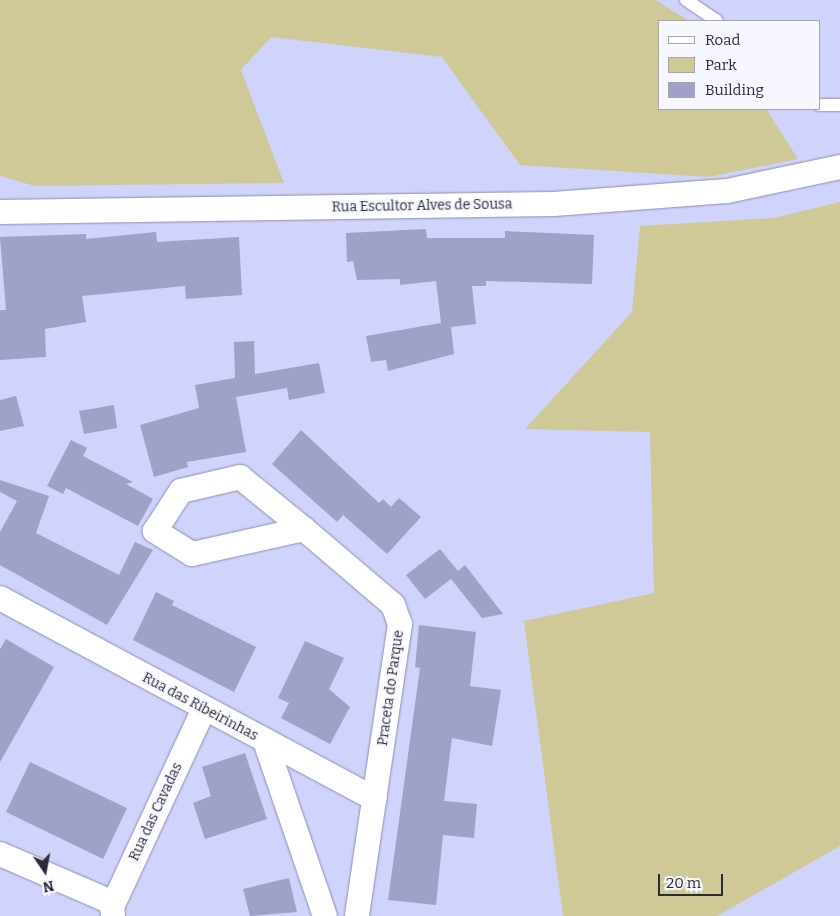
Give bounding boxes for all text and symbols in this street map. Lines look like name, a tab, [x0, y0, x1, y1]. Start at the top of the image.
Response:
legend	[658, 20, 820, 110]
text: Road	[705, 31, 740, 49]
text: Park	[705, 56, 737, 74]
text: Building	[705, 81, 764, 99]
street label: Rua Escultor Alves de Sousa	[332, 196, 512, 216]
street label: Praceta do Parque	[375, 629, 407, 747]
street label: Rua das Ribeirinhas	[139, 669, 261, 745]
street label: Rua das Cavadas	[126, 760, 186, 864]
north arrow	[20, 846, 70, 896]
scale bar	[660, 864, 725, 896]
text: 20 m	[666, 874, 701, 892]
text: N	[41, 877, 55, 896]

